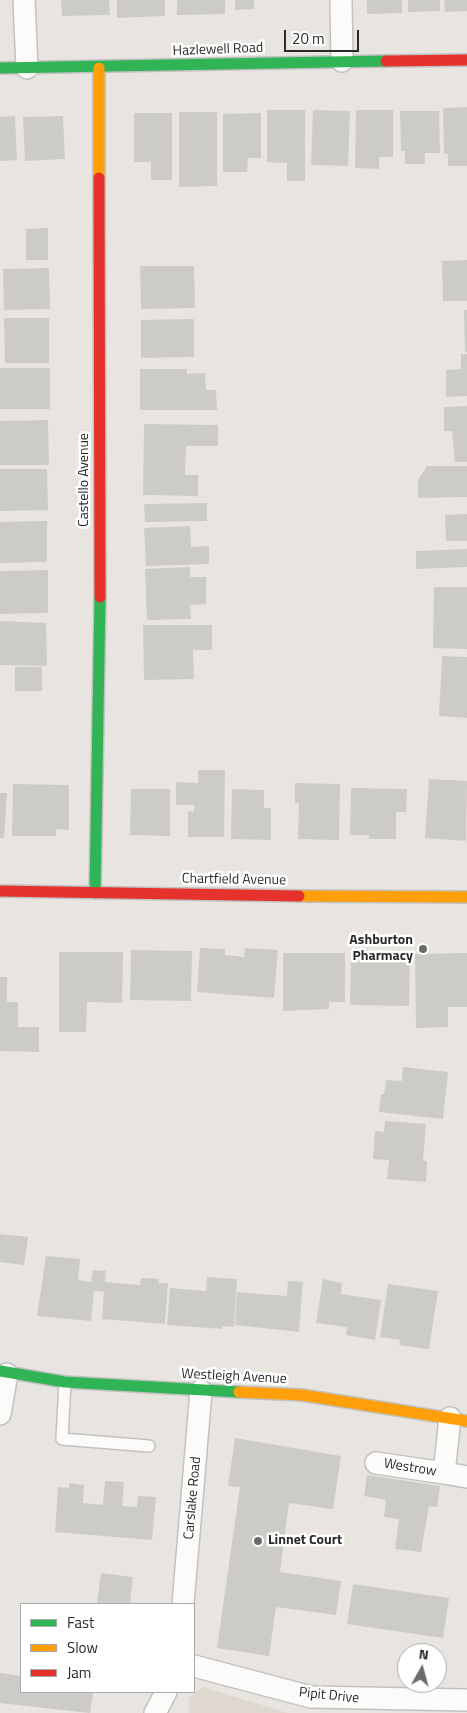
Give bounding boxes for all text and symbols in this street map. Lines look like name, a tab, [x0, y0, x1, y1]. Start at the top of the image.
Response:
scale bar	[287, 20, 362, 52]
text: 20 m	[292, 27, 325, 50]
street label: Hazlewell Road	[172, 40, 264, 60]
street label: Castello Avenue	[77, 433, 93, 527]
street label: Chartfield Avenue	[182, 871, 286, 889]
place label: Ashburton Pharmacy	[349, 933, 413, 966]
marker: Ashburton Pharmacy	[417, 943, 429, 955]
street label: Westleigh Avenue	[181, 1366, 287, 1388]
street label: Carslake Road	[181, 1456, 205, 1540]
street label: Westrow	[382, 1456, 438, 1480]
place label: Linnet Court	[268, 1533, 342, 1549]
marker: Linnet Court	[252, 1535, 264, 1547]
legend	[20, 1603, 195, 1693]
text: Fast	[67, 1611, 94, 1634]
text: Slow	[67, 1636, 98, 1659]
north arrow	[397, 1643, 447, 1693]
text: N	[418, 1643, 430, 1665]
text: Jam	[67, 1661, 91, 1684]
street label: Pipit Drive	[298, 1684, 360, 1708]

